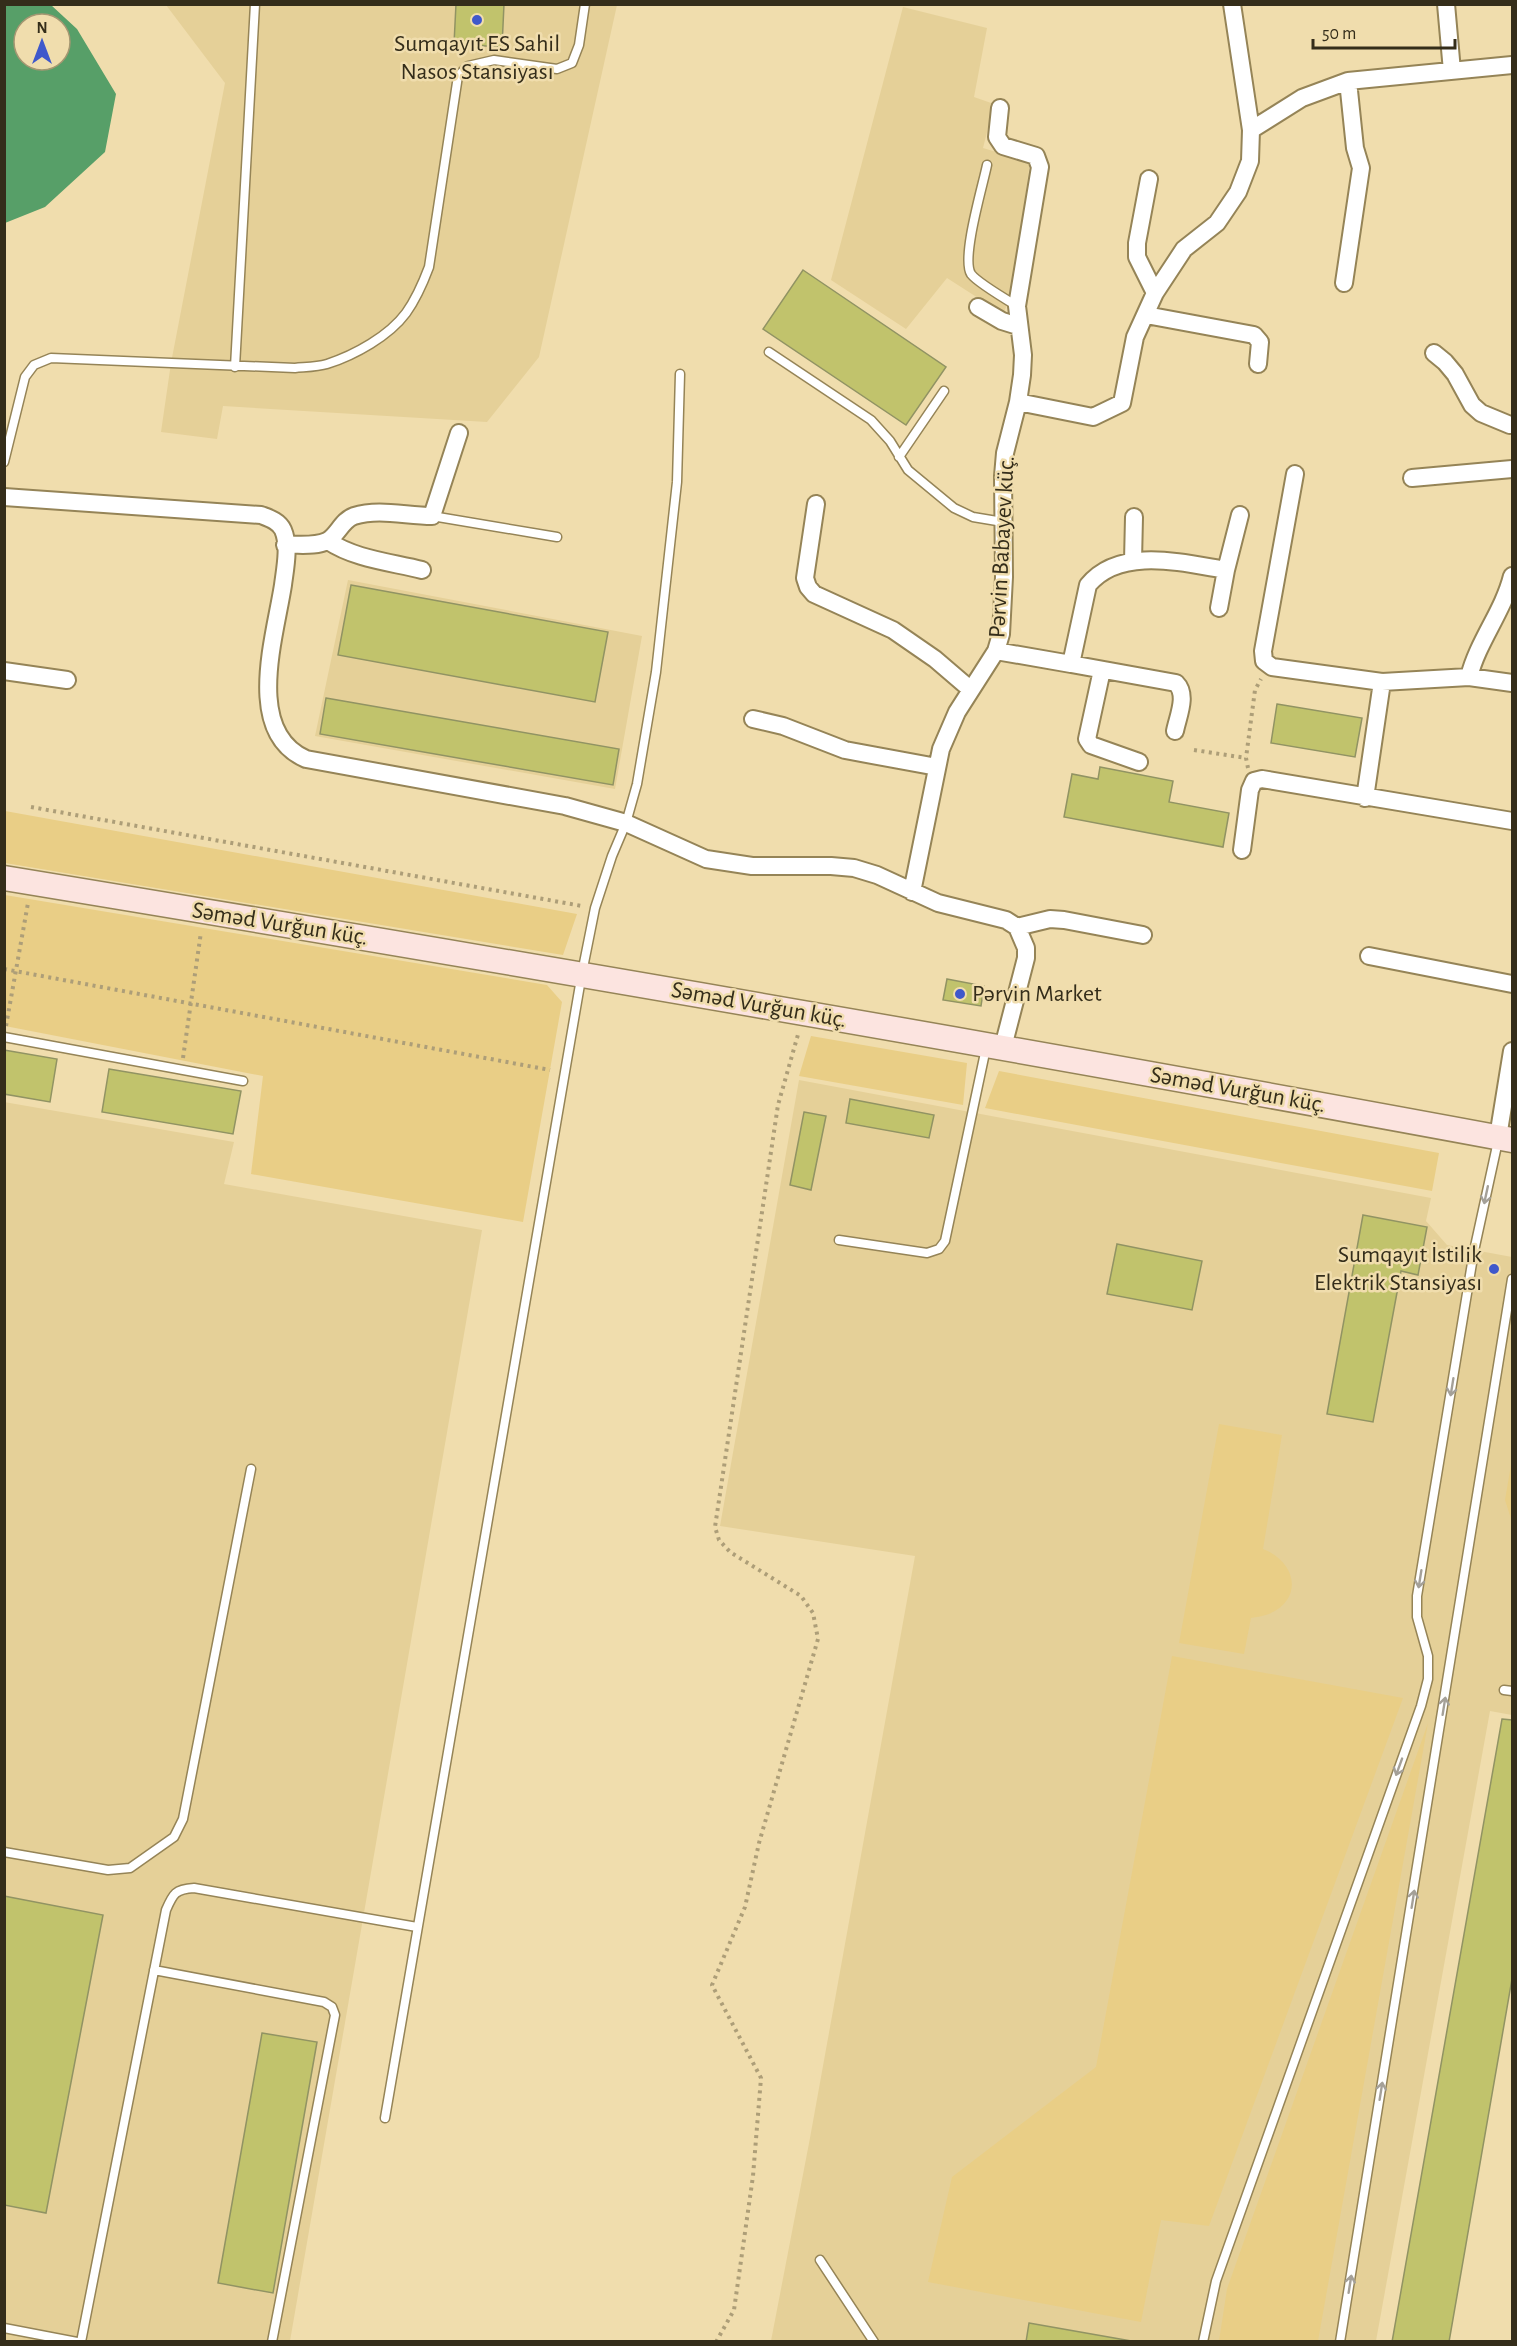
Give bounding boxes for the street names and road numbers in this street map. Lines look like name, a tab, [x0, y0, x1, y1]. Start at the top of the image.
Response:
street label: Pərvin Babayev küç.	[985, 455, 1019, 639]
street label: Səməd Vurğun küç.	[190, 898, 370, 950]
street label: Səməd Vurğun küç.	[669, 978, 849, 1032]
street label: Səməd Vurğun küç.	[1148, 1063, 1328, 1117]

